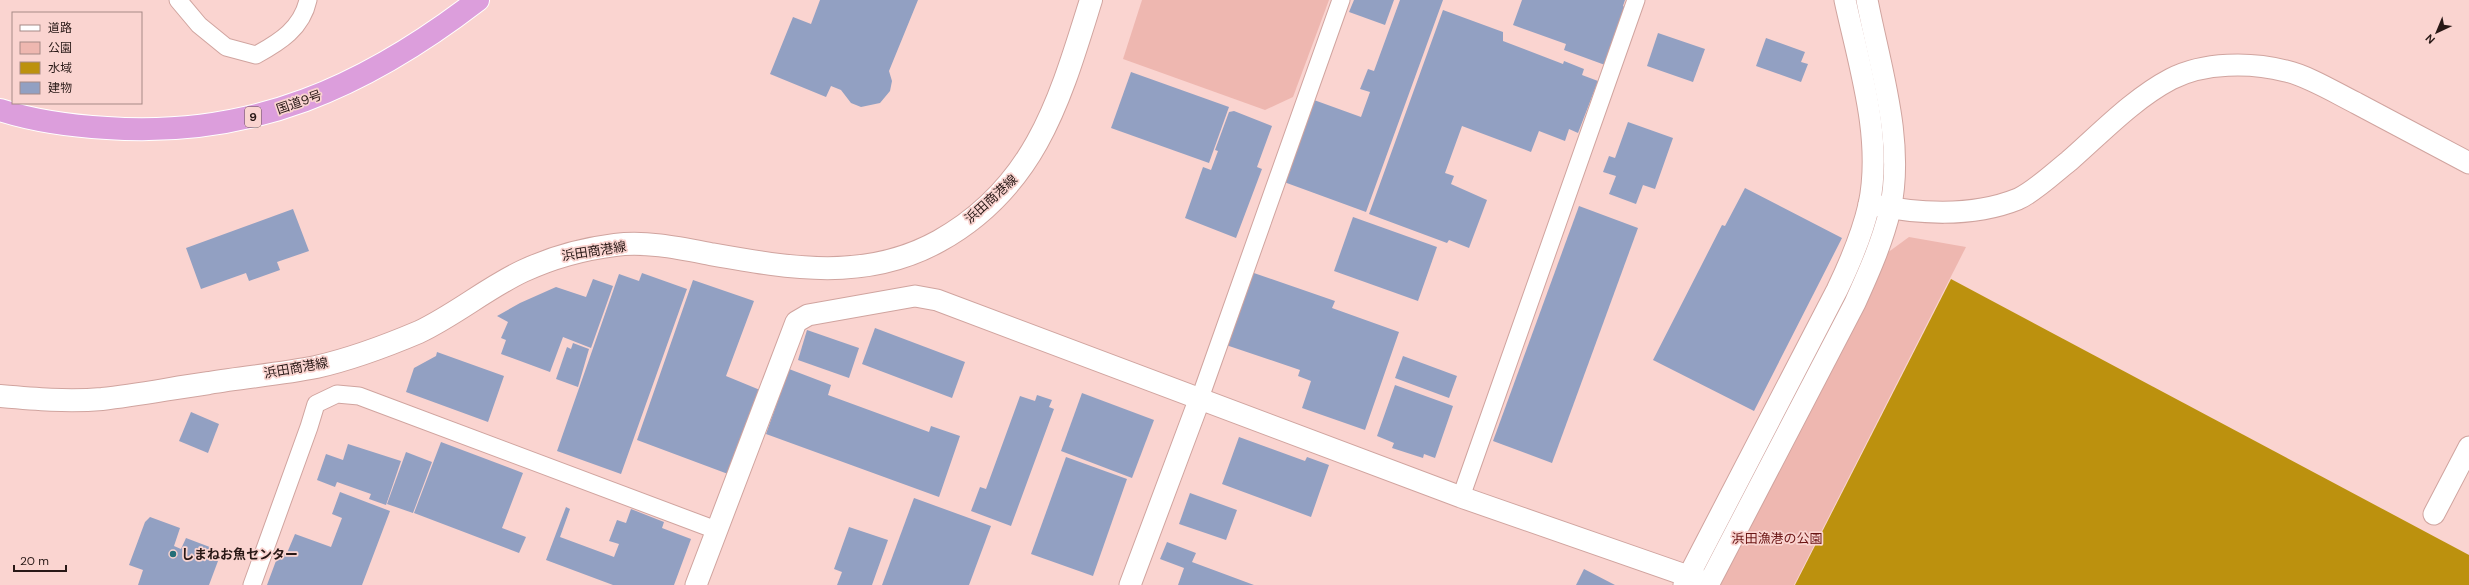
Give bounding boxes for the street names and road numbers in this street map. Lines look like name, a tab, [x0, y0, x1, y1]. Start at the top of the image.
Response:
street label: 国道9号	[274, 86, 324, 118]
road number: 9	[245, 107, 261, 127]
street label: 浜田商港線	[961, 171, 1021, 227]
street label: 浜田商港線	[561, 238, 627, 264]
street label: 浜田商港線	[263, 354, 329, 382]

